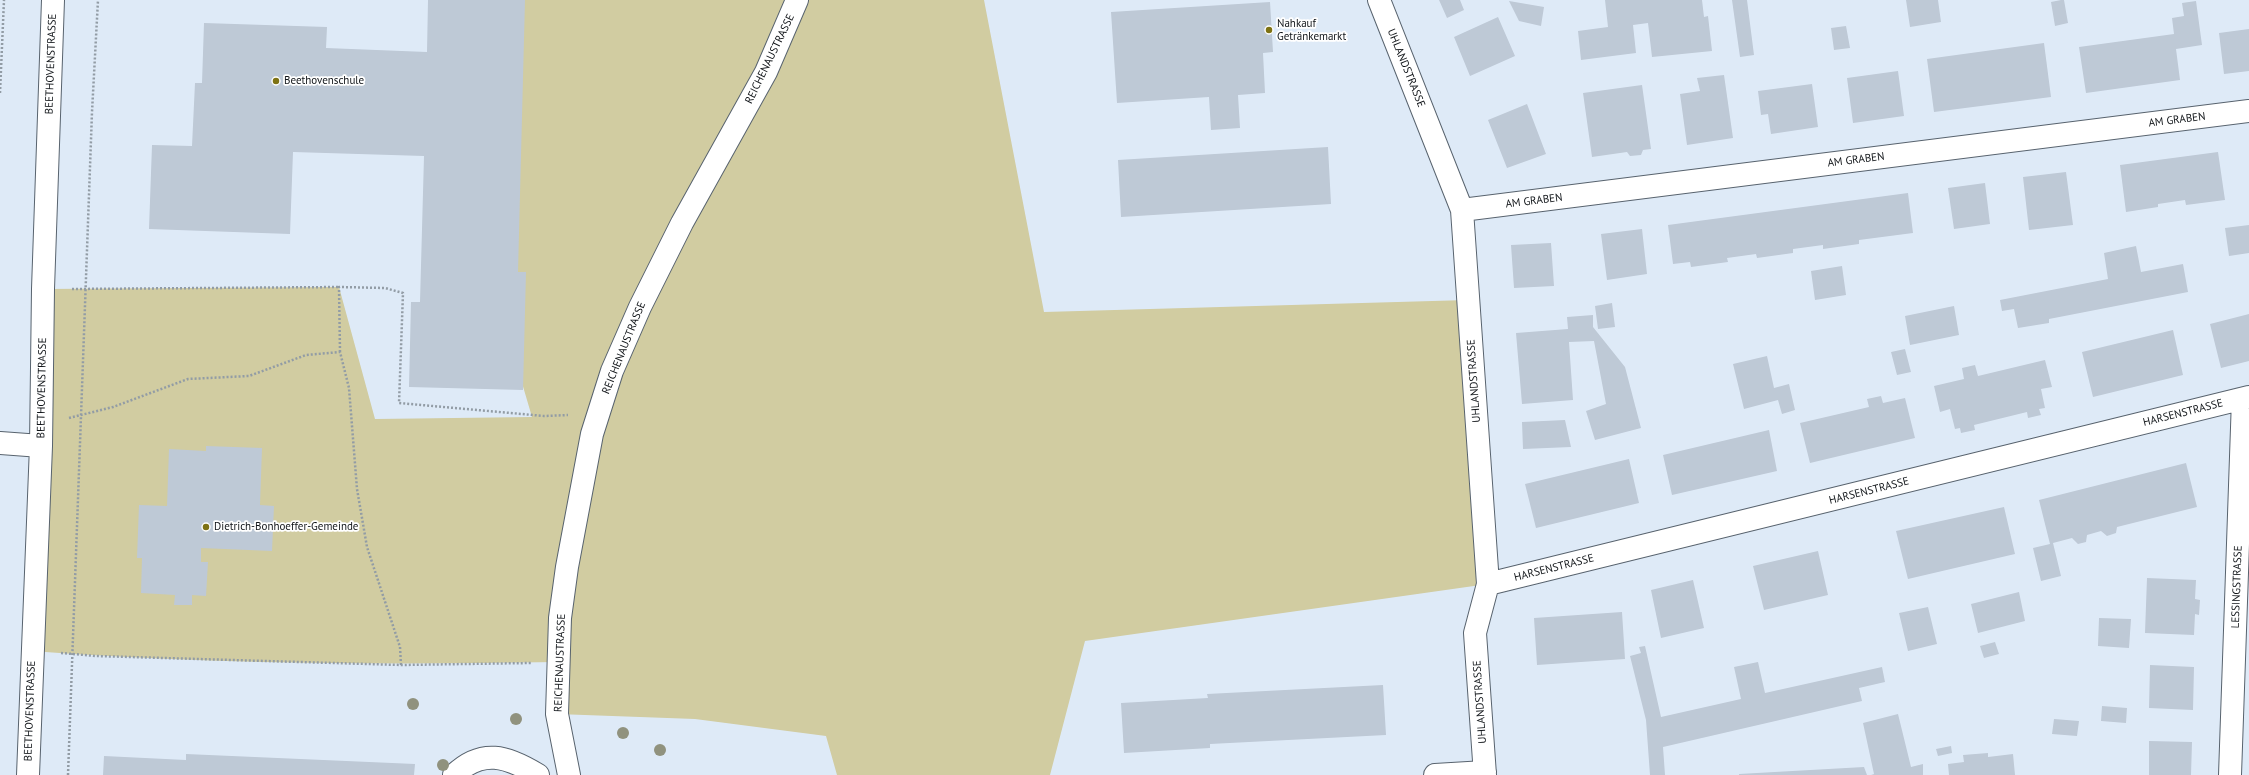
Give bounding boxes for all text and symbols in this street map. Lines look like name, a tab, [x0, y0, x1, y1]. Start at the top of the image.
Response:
street label: REICHENAUSTRASSE	[742, 12, 798, 106]
street label: BEETHOVENSTRASSE	[43, 13, 59, 115]
place label: Nahkauf Getränkemarkt	[1277, 17, 1346, 43]
marker: Nahkauf Getränkemarkt	[1264, 25, 1274, 35]
street label: UHLANDSTRASSE	[1384, 27, 1428, 109]
place label: Beethovenschule	[284, 74, 364, 88]
marker: Beethovenschule	[271, 76, 281, 86]
street label: AM GRABEN	[2148, 110, 2206, 130]
street label: AM GRABEN	[1827, 150, 1885, 170]
street label: AM GRABEN	[1505, 191, 1563, 211]
street label: REICHENAUSTRASSE	[599, 300, 649, 396]
street label: BEETHOVENSTRASSE	[35, 338, 49, 438]
street label: UHLANDSTRASSE	[1465, 339, 1483, 423]
street label: HARSENSTRASSE	[2142, 397, 2224, 429]
street label: HARSENSTRASSE	[1828, 475, 1910, 507]
place label: Dietrich-Bonhoeffer-Gemeinde	[214, 520, 358, 534]
marker: Dietrich-Bonhoeffer-Gemeinde	[201, 522, 211, 532]
street label: LESSINGSTRASSE	[2229, 545, 2245, 629]
street label: HARSENSTRASSE	[1513, 552, 1595, 584]
street label: REICHENAUSTRASSE	[552, 614, 568, 712]
street label: BEETHOVENSTRASSE	[22, 660, 38, 762]
street label: UHLANDSTRASSE	[1471, 660, 1489, 744]

